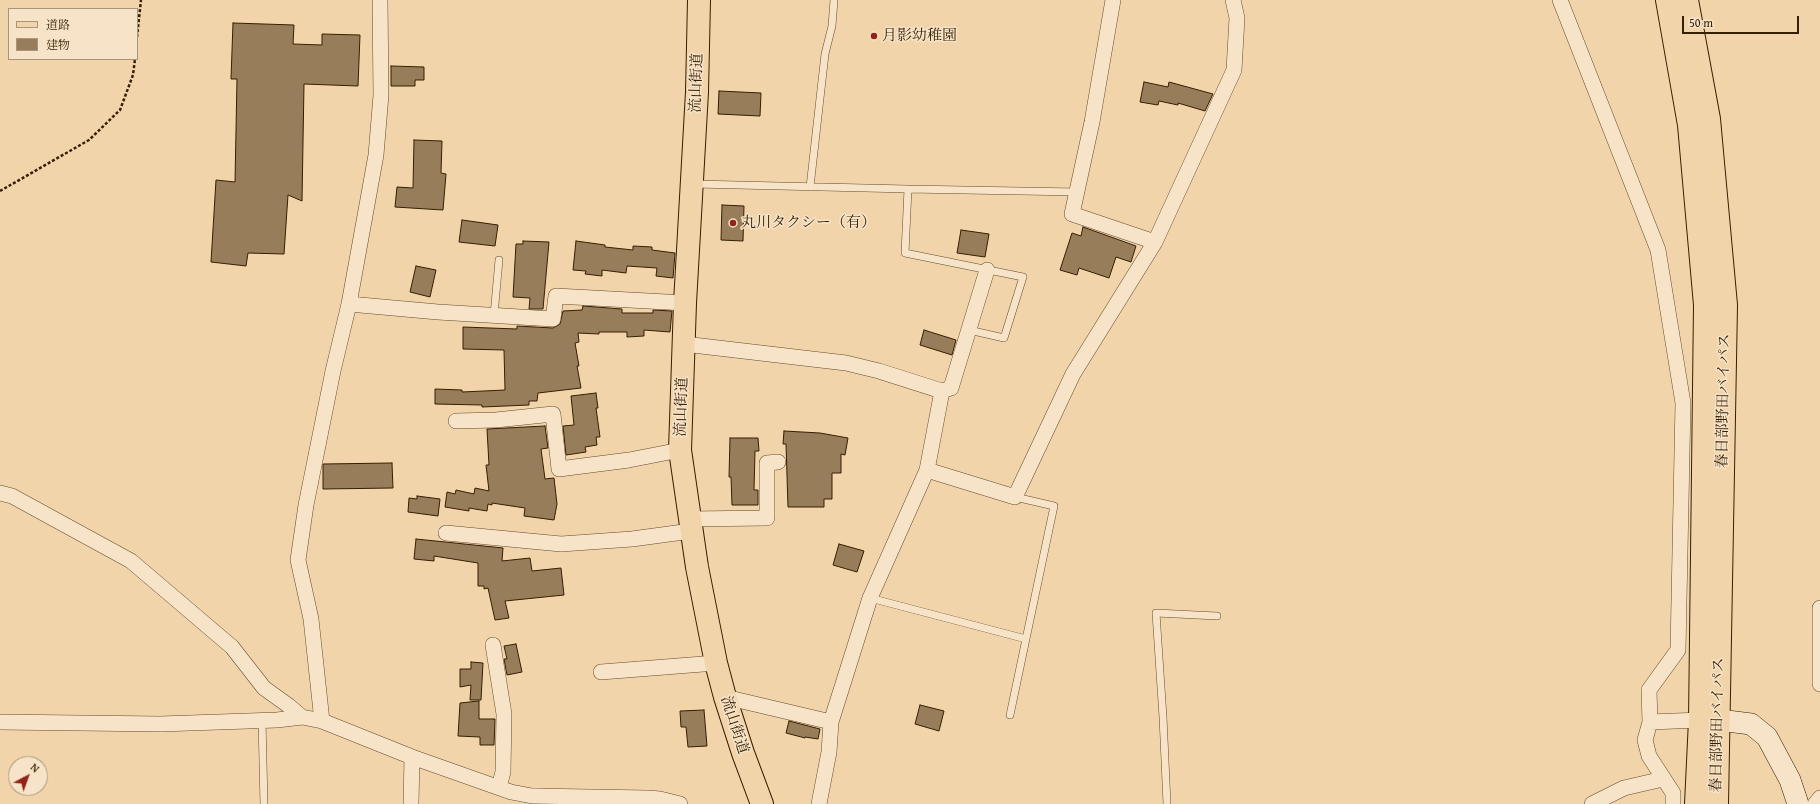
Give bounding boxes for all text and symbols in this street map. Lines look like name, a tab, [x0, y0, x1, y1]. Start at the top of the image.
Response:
legend	[8, 8, 138, 60]
scale bar	[1684, 8, 1801, 34]
text: 50 m	[1689, 14, 1713, 31]
text: 道路	[46, 16, 70, 33]
place label: 月影幼稚園	[882, 27, 957, 45]
marker: 月影幼稚園	[869, 31, 879, 41]
text: 建物	[46, 36, 70, 53]
street label: 流山街道	[687, 53, 707, 113]
place label: 丸川タクシー（有）	[741, 214, 876, 232]
marker: 丸川タクシー（有）	[728, 218, 738, 228]
street label: 春日部野田バイパス	[1714, 333, 1734, 469]
street label: 流山街道	[672, 377, 692, 437]
street label: 春日部野田バイパス	[1708, 657, 1728, 793]
street label: 流山街道	[716, 694, 752, 756]
north arrow	[8, 756, 48, 796]
text: N	[27, 759, 43, 776]

